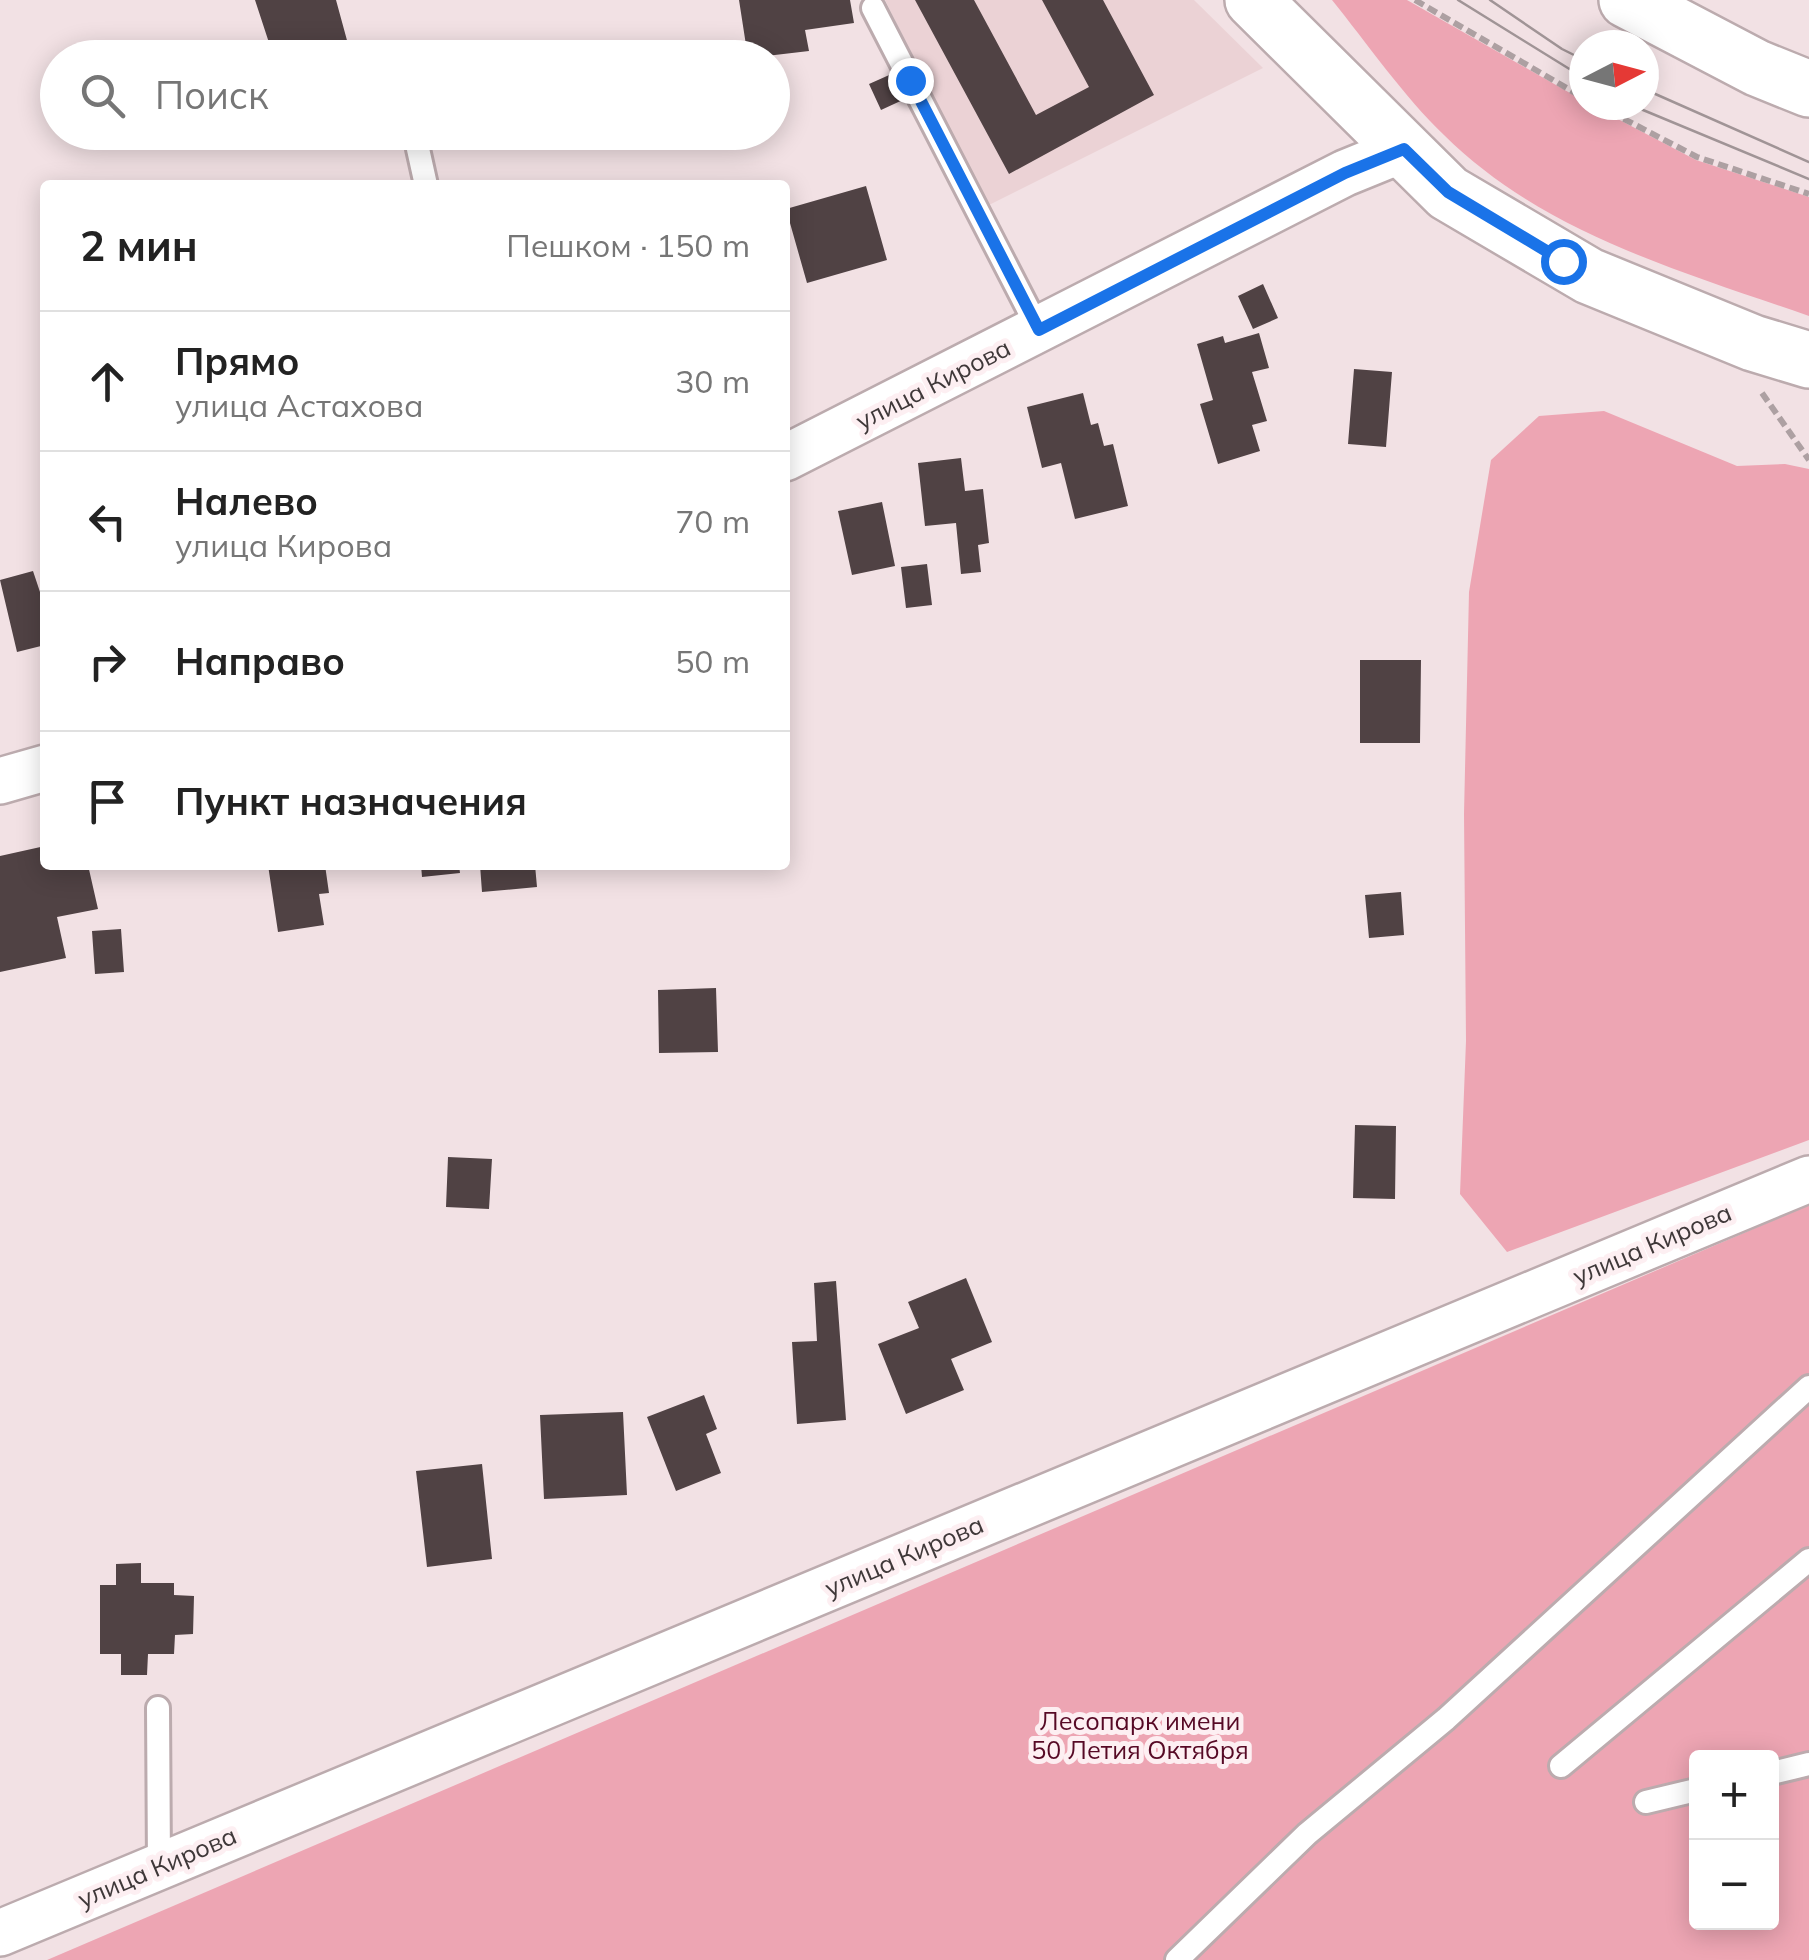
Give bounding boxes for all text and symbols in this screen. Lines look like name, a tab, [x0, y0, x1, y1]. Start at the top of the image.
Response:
north arrow	[1569, 30, 1659, 120]
search box	[40, 40, 790, 150]
route end	[888, 58, 934, 104]
icon: search	[75, 68, 130, 123]
text: Поиск	[155, 71, 268, 119]
text: 2 мин	[80, 219, 198, 272]
text: Пешком · 150 m	[506, 225, 750, 265]
route start	[1541, 239, 1587, 285]
street label: улица Кирова	[850, 331, 1015, 436]
text: Прямо	[175, 337, 300, 385]
icon: ahead	[80, 354, 135, 409]
text: 30 m	[675, 361, 750, 401]
text: улица Астахова	[175, 385, 423, 425]
text: Налево	[175, 477, 318, 525]
icon: left	[80, 494, 135, 549]
text: 70 m	[675, 501, 750, 541]
text: улица Кирова	[175, 525, 392, 565]
icon: right	[80, 634, 135, 689]
text: Направо	[175, 637, 345, 685]
text: 50 m	[675, 641, 750, 681]
icon: arrive	[80, 774, 135, 829]
text: Пункт назначения	[175, 777, 527, 825]
street label: улица Кирова	[1568, 1196, 1736, 1291]
street label: улица Кирова	[820, 1508, 988, 1603]
park label: Лесопарк имени 50 Летия Октября	[1031, 1705, 1249, 1765]
map controls	[1689, 1750, 1779, 1930]
button: +	[1689, 1750, 1779, 1840]
street label: улица Кирова	[73, 1819, 241, 1914]
button: −	[1689, 1840, 1779, 1930]

